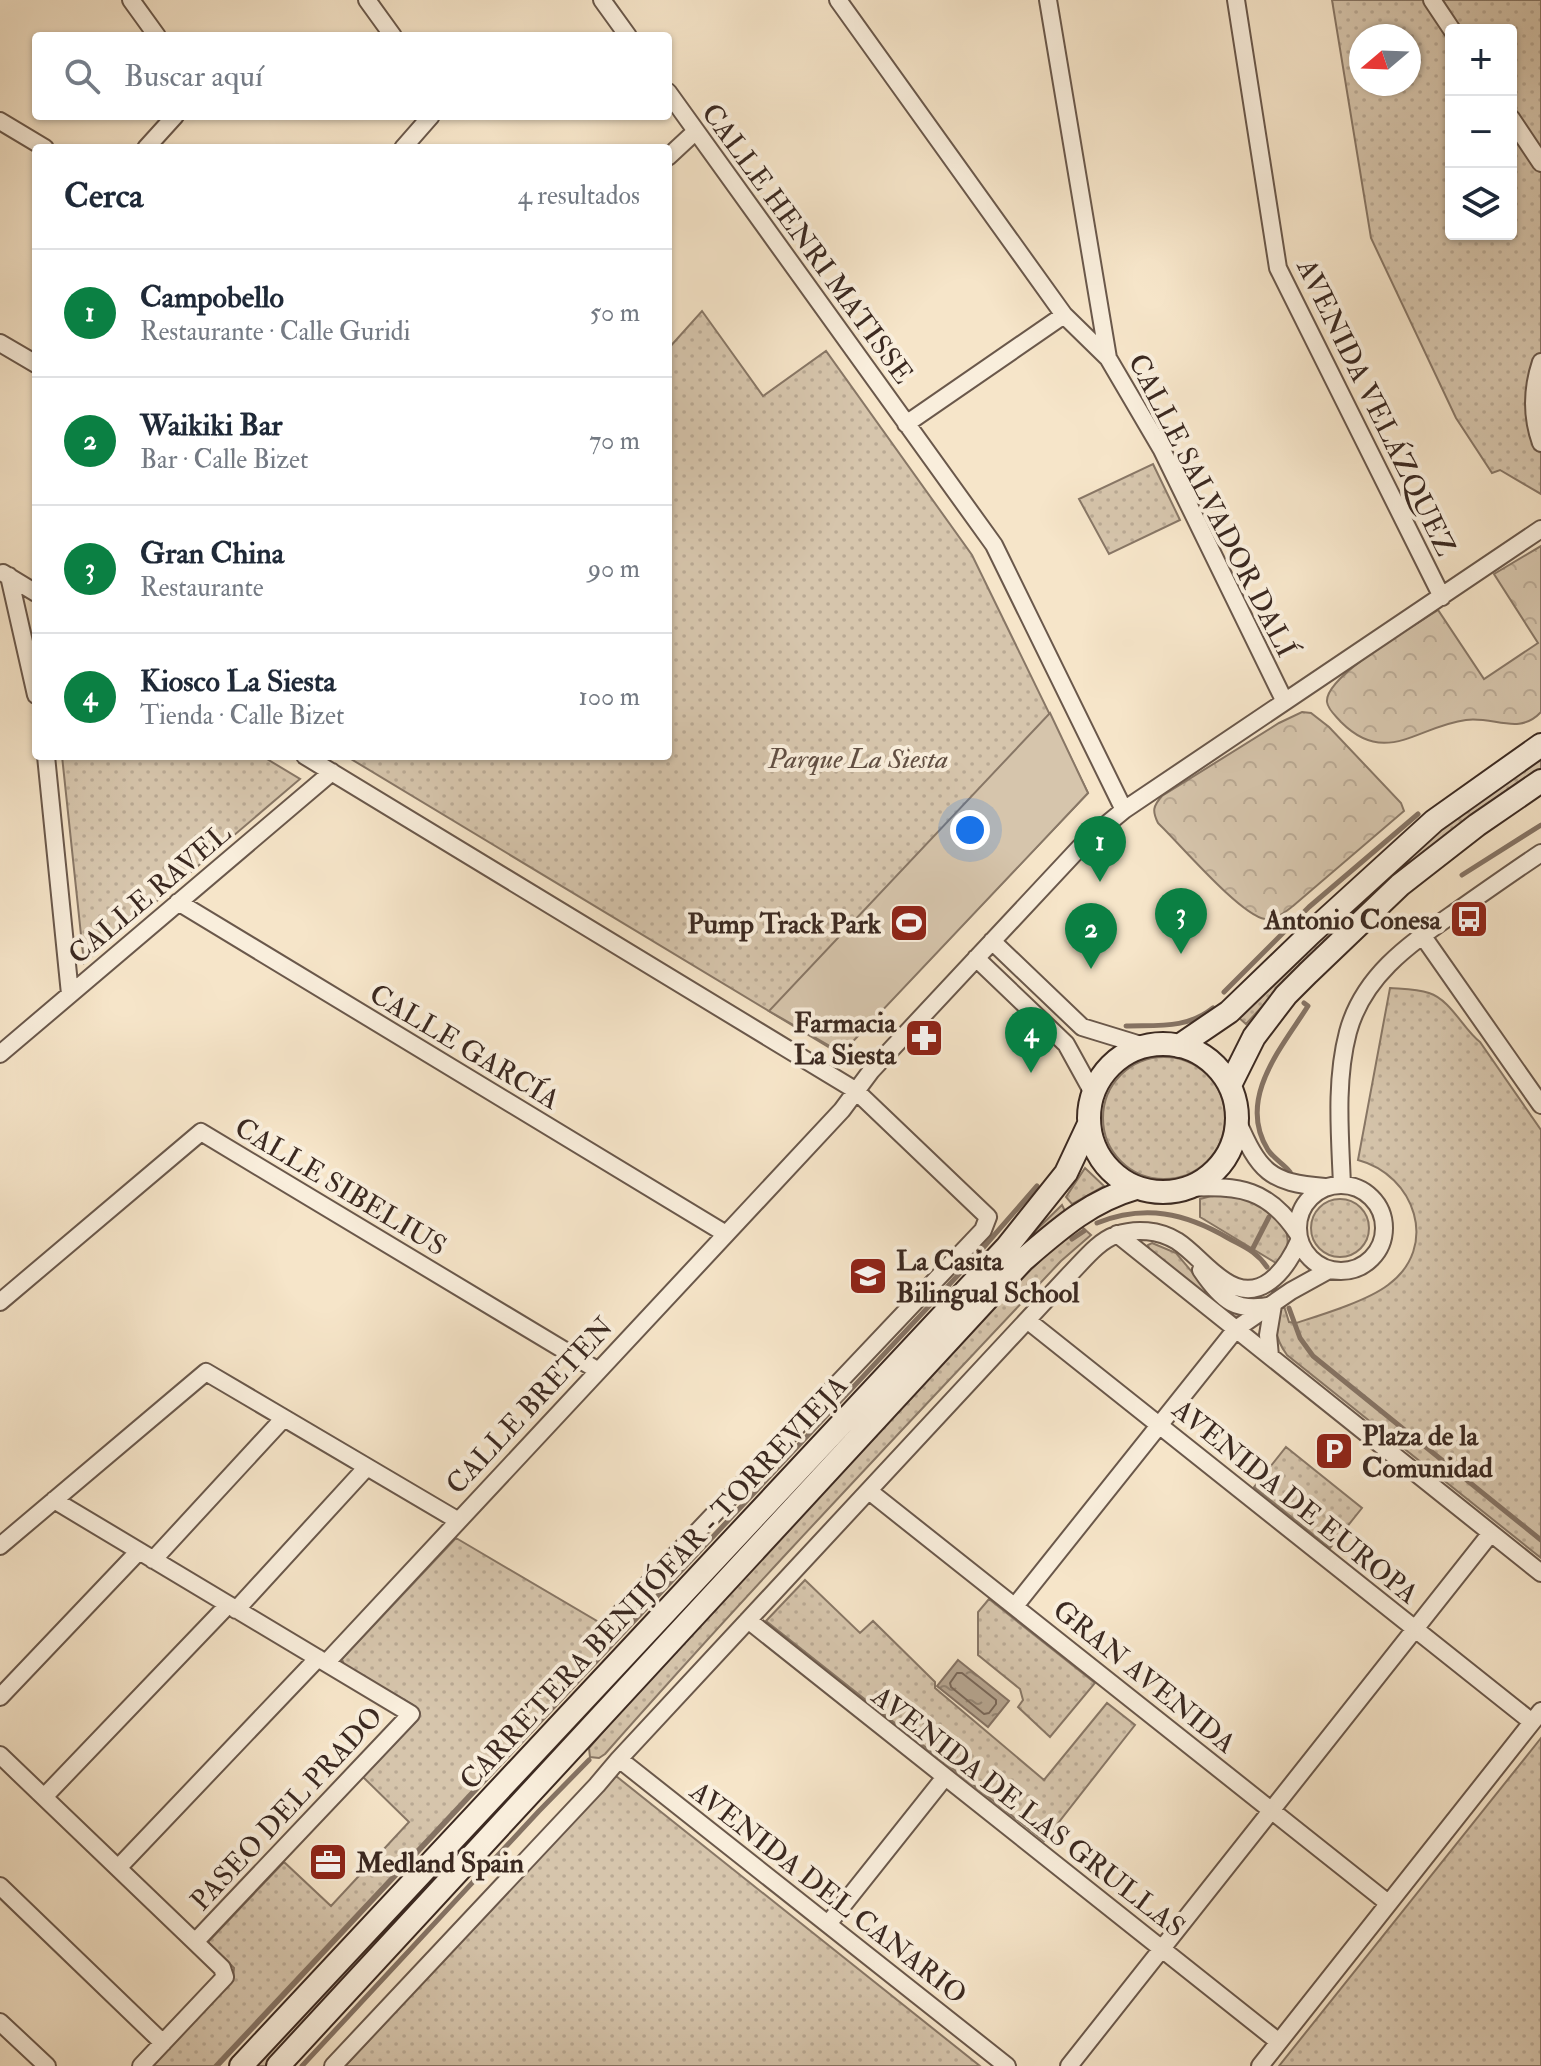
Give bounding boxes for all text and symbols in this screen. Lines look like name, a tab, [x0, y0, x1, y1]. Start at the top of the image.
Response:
north arrow	[1349, 24, 1421, 96]
map controls	[1445, 24, 1517, 240]
button: +	[1445, 24, 1517, 96]
search box	[32, 32, 672, 120]
icon: search	[60, 54, 104, 98]
text: Buscar aquí	[124, 58, 263, 95]
button: −	[1445, 96, 1517, 168]
street label: CALLE HENRI MATISSE	[693, 97, 920, 391]
button: layers	[1445, 168, 1517, 240]
text: Cerca	[64, 175, 143, 218]
text: 4 resultados	[518, 180, 640, 212]
street label: AVENIDA VELÁZQUEZ	[1288, 253, 1463, 562]
text: Campobello	[140, 279, 284, 316]
text: 1	[85, 297, 95, 329]
text: 50 m	[590, 297, 640, 329]
text: Restaurante · Calle Guridi	[140, 316, 410, 348]
street label: CALLE SALVADOR DALÍ	[1120, 348, 1304, 665]
text: Waikiki Bar	[140, 407, 282, 444]
text: 2	[83, 425, 97, 457]
text: 70 m	[589, 425, 640, 457]
text: Bar · Calle Bizet	[140, 444, 308, 476]
text: Gran China	[140, 535, 284, 572]
text: 3	[85, 553, 95, 585]
text: 90 m	[588, 553, 640, 585]
text: Restaurante	[140, 572, 264, 604]
text: Kiosco La Siesta	[140, 663, 336, 700]
text: 4	[83, 681, 97, 713]
text: 100 m	[579, 681, 640, 713]
text: Tienda · Calle Bizet	[140, 700, 344, 732]
park label: Parque La Siesta	[767, 742, 948, 777]
your location	[950, 810, 990, 850]
street label: CALLE RAVEL	[62, 816, 238, 972]
pin: 1	[1074, 816, 1126, 882]
pin: 3	[1155, 888, 1207, 954]
bus stop icon: Antonio Conesa	[1448, 898, 1490, 940]
sports icon: Pump Track Park	[888, 902, 930, 944]
pin: 2	[1065, 903, 1117, 969]
place label: Antonio Conesa	[1263, 903, 1442, 938]
place label: Pump Track Park	[687, 907, 882, 942]
street label: CALLE GARCÍA	[363, 977, 566, 1118]
place label: Farmacia La Siesta	[794, 1006, 897, 1073]
pin: 4	[1005, 1007, 1057, 1073]
pharmacy icon: Farmacia La Siesta	[903, 1017, 945, 1059]
street label: CALLE SIBELIUS	[228, 1110, 452, 1264]
place label: La Casita Bilingual School	[896, 1244, 1080, 1311]
school or university icon: La Casita Bilingual School	[847, 1255, 889, 1297]
street label: CALLE BRETEN	[439, 1310, 621, 1502]
street label: CARRETERA BENIJÓFAR - TORREVIEJA	[453, 1369, 856, 1797]
street label: AVENIDA DE EUROPA	[1164, 1392, 1425, 1612]
place label: Plaza de la Comunidad	[1362, 1419, 1493, 1486]
parking icon: Plaza de la Comunidad	[1313, 1430, 1355, 1472]
street label: GRAN AVENIDA	[1046, 1593, 1243, 1762]
street label: AVENIDA DE LAS GRULLAS	[864, 1678, 1192, 1945]
street label: PASEO DEL PRADO	[183, 1700, 391, 1918]
street label: AVENIDA DEL CANARIO	[682, 1774, 974, 2012]
office icon: Medland Spain	[307, 1841, 349, 1883]
place label: Medland Spain	[355, 1846, 525, 1881]

